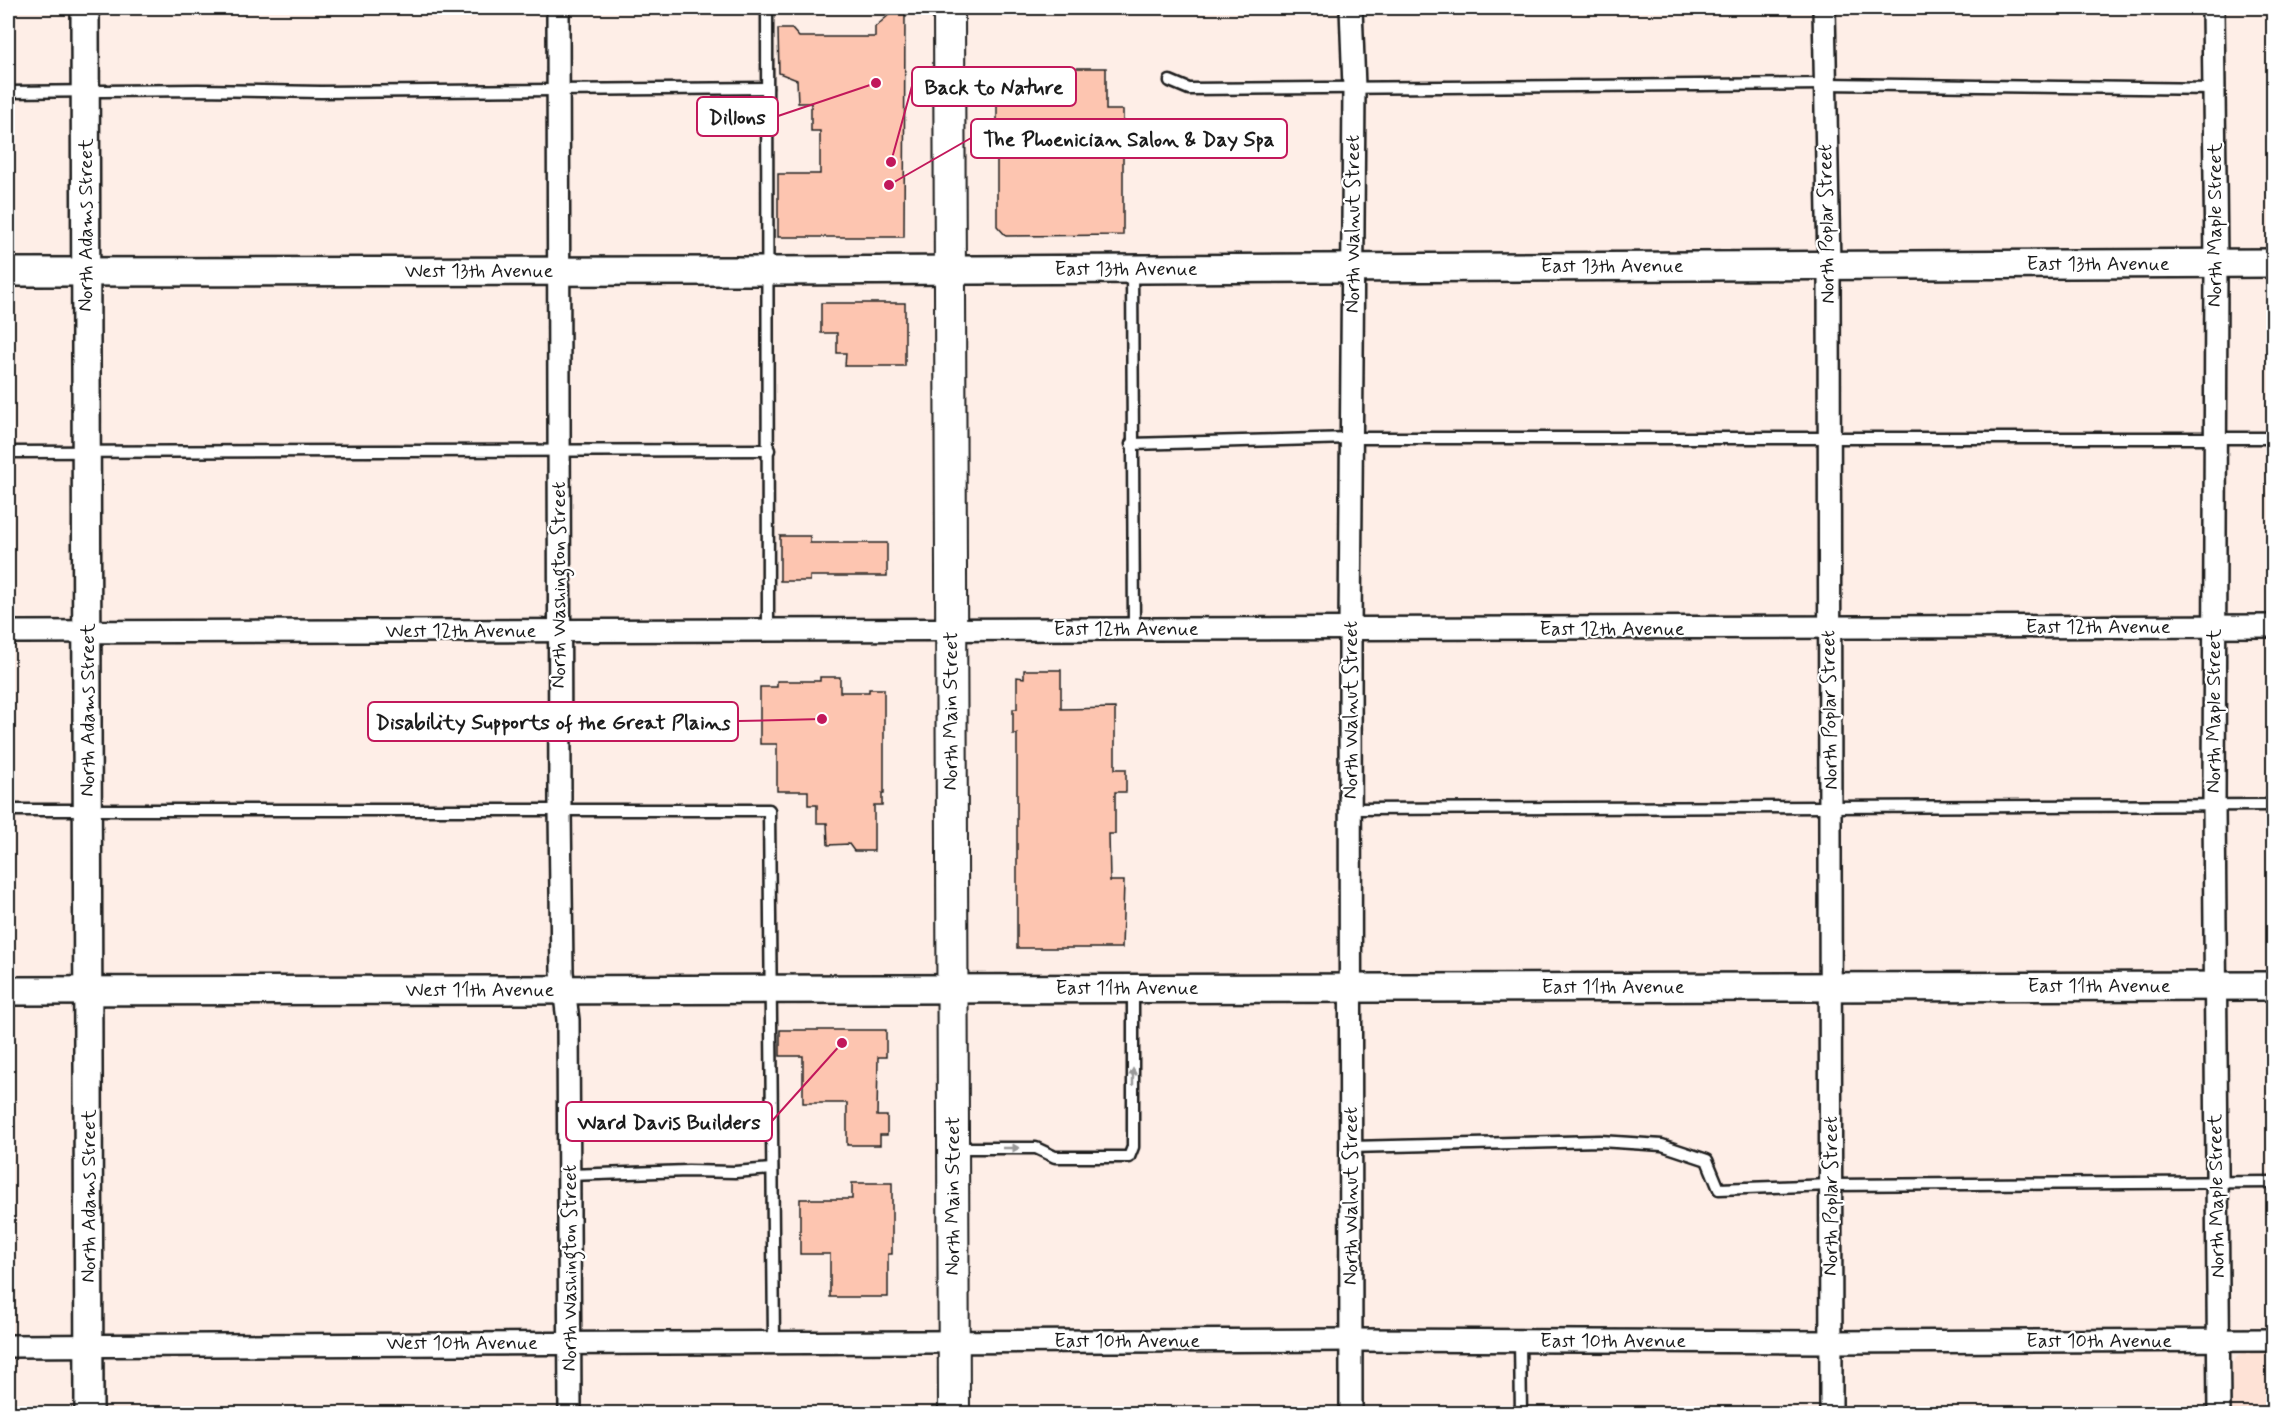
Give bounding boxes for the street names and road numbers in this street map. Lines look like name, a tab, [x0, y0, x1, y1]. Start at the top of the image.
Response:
street label: North Walnut Street	[1340, 135, 1367, 313]
street label: North Adams Street	[73, 138, 100, 312]
street label: North Maple Street	[2202, 143, 2229, 307]
street label: North Poplar Street	[1812, 144, 1842, 304]
street label: East 13th Avenue	[2027, 251, 2170, 278]
street label: East 13th Avenue	[1541, 253, 1684, 280]
street label: East 13th Avenue	[1055, 256, 1198, 283]
street label: West 13th Avenue	[405, 258, 554, 285]
street label: North Washington Street	[546, 481, 575, 689]
street label: East 12th Avenue	[2025, 614, 2171, 641]
street label: East 12th Avenue	[1053, 616, 1199, 643]
street label: East 12th Avenue	[1539, 616, 1685, 643]
street label: West 12th Avenue	[386, 618, 537, 645]
street label: North Walnut Street	[1338, 621, 1365, 799]
street label: North Adams Street	[75, 623, 102, 797]
street label: North Maple Street	[2201, 629, 2228, 793]
street label: North Poplar Street	[1815, 630, 1845, 790]
street label: North Main Street	[938, 631, 965, 791]
street label: East 11th Avenue	[2027, 973, 2171, 1000]
street label: East 11th Avenue	[1541, 974, 1685, 1001]
street label: East 11th Avenue	[1055, 975, 1199, 1002]
street label: West 11th Avenue	[406, 977, 555, 1004]
street label: North Walnut Street	[1338, 1107, 1365, 1285]
street label: North Adams Street	[76, 1109, 103, 1283]
street label: North Maple Street	[2202, 1113, 2232, 1278]
street label: North Main Street	[940, 1116, 967, 1276]
street label: North Poplar Street	[1818, 1116, 1845, 1276]
street label: North Washington Street	[557, 1164, 586, 1372]
street label: East 10th Avenue	[1054, 1328, 1200, 1355]
street label: East 10th Avenue	[1540, 1328, 1686, 1355]
street label: East 10th Avenue	[2026, 1328, 2172, 1355]
street label: West 10th Avenue	[386, 1330, 538, 1357]

